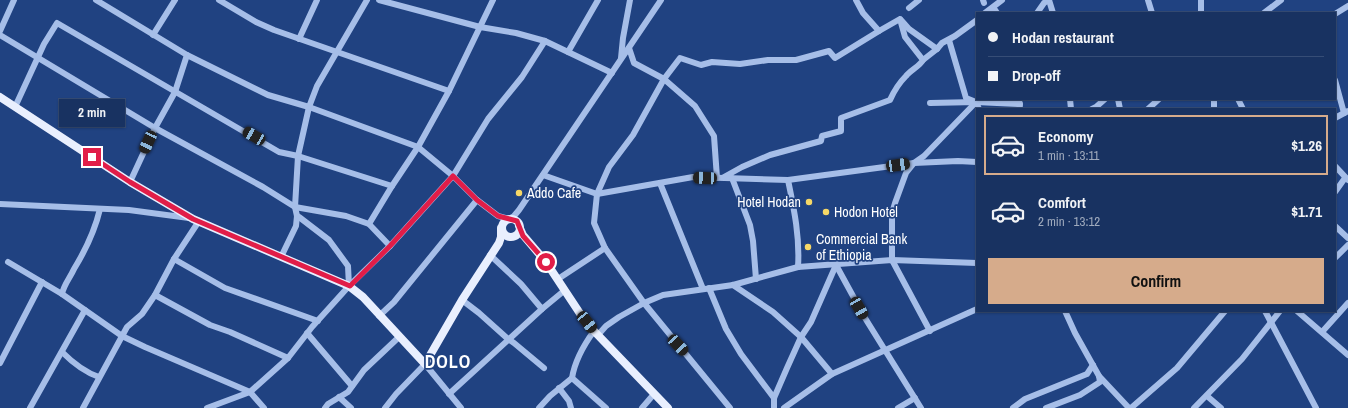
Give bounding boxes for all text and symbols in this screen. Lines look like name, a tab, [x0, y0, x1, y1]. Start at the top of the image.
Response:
text: Hodan restaurant	[1012, 27, 1114, 48]
text: Drop-off	[1012, 65, 1061, 86]
callout: 2 min	[59, 99, 125, 127]
text: 2 min	[78, 104, 106, 121]
car	[241, 125, 267, 147]
text: Economy	[1038, 126, 1093, 147]
icon: car	[990, 127, 1026, 163]
car	[137, 129, 159, 155]
text: $1.26	[1291, 135, 1322, 156]
text: 1 min · 13:11	[1038, 147, 1099, 164]
route end	[83, 148, 101, 166]
car	[885, 157, 911, 173]
car	[693, 172, 717, 184]
place label: Addo Cafe	[526, 184, 581, 202]
marker: Addo Cafe	[514, 188, 524, 198]
text: Comfort	[1038, 192, 1086, 213]
place label: Hotel Hodan	[737, 193, 801, 211]
icon: car	[990, 193, 1026, 229]
marker: Hotel Hodan	[804, 197, 814, 207]
text: $1.71	[1291, 201, 1322, 222]
place label: Hodon Hotel	[834, 203, 898, 221]
marker: Hodon Hotel	[821, 207, 831, 217]
text: 2 min · 13:12	[1038, 213, 1100, 230]
place label: Commercial Bank of Ethiopia	[816, 230, 907, 264]
marker: Commercial Bank of Ethiopia	[803, 242, 813, 252]
route start	[537, 253, 555, 271]
button: Confirm	[988, 258, 1324, 304]
car	[848, 295, 870, 321]
car	[575, 309, 599, 335]
car	[665, 332, 691, 358]
district label: DOLO	[425, 349, 471, 374]

